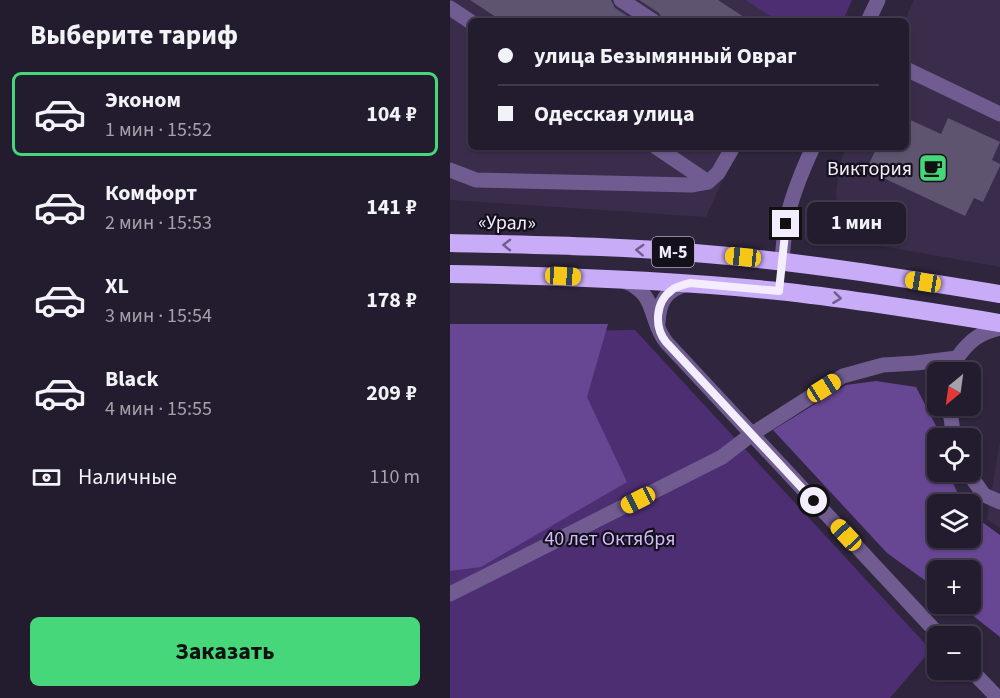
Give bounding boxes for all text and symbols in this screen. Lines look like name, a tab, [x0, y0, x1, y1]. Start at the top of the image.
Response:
text: Выберите тариф	[30, 16, 238, 55]
text: улица Безымянный Овраг	[534, 40, 797, 72]
text: Эконом	[105, 84, 181, 116]
icon: car	[33, 87, 87, 141]
text: 104 ₽	[366, 98, 417, 130]
text: Одесская улица	[534, 98, 694, 130]
text: 1 мин · 15:52	[105, 116, 212, 144]
cafe icon: Виктория	[917, 152, 949, 184]
place label: Виктория	[827, 155, 912, 183]
text: Комфорт	[105, 177, 197, 209]
icon: car	[33, 180, 87, 234]
text: 141 ₽	[366, 191, 417, 223]
callout: 1 мин	[807, 203, 906, 245]
street label: «Урал»	[478, 208, 536, 238]
text: 2 мин · 15:53	[105, 209, 212, 237]
text: 1 мин	[831, 209, 882, 237]
route end	[772, 210, 799, 237]
road number: М-5	[652, 237, 694, 267]
one-way arrow	[502, 238, 511, 251]
one-way arrow	[635, 244, 644, 257]
car	[724, 246, 762, 268]
car	[545, 266, 581, 286]
text: XL	[105, 270, 129, 302]
car	[904, 270, 942, 294]
icon: car	[33, 273, 87, 327]
text: 178 ₽	[366, 284, 417, 316]
one-way arrow	[833, 292, 842, 304]
text: 3 мин · 15:54	[105, 302, 212, 330]
north arrow	[927, 362, 981, 416]
map controls	[927, 362, 981, 680]
text: Black	[105, 363, 159, 395]
icon: car	[33, 366, 87, 420]
car	[804, 371, 844, 405]
text: 209 ₽	[366, 377, 417, 409]
text: 4 мин · 15:55	[105, 395, 212, 423]
button: locate	[927, 428, 981, 482]
icon: cash	[30, 461, 63, 494]
text: Наличные	[78, 461, 177, 493]
text: 110 m	[370, 463, 420, 491]
car	[618, 484, 658, 516]
route start	[800, 487, 827, 514]
button: layers	[927, 494, 981, 548]
car	[827, 516, 865, 554]
park label: 40 лет Октября	[544, 525, 676, 553]
button: +	[927, 560, 981, 614]
button: Заказать	[30, 617, 420, 686]
button: −	[927, 626, 981, 680]

